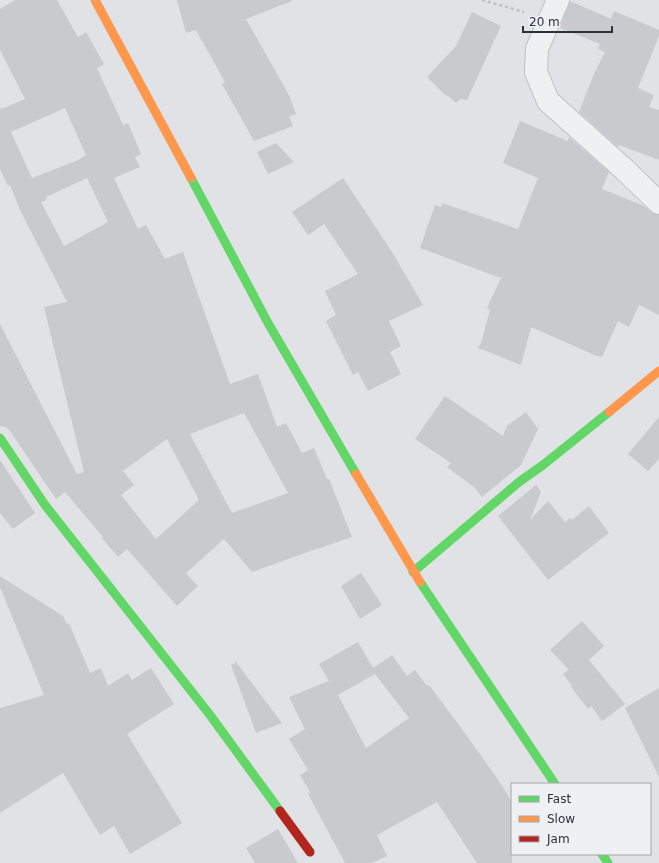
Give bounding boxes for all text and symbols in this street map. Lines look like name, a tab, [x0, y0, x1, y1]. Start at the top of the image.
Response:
scale bar	[523, 8, 612, 34]
text: 20 m	[529, 15, 560, 29]
legend	[511, 783, 651, 855]
text: Fast	[547, 792, 571, 806]
text: Slow	[547, 812, 575, 826]
text: Jam	[546, 832, 570, 846]

